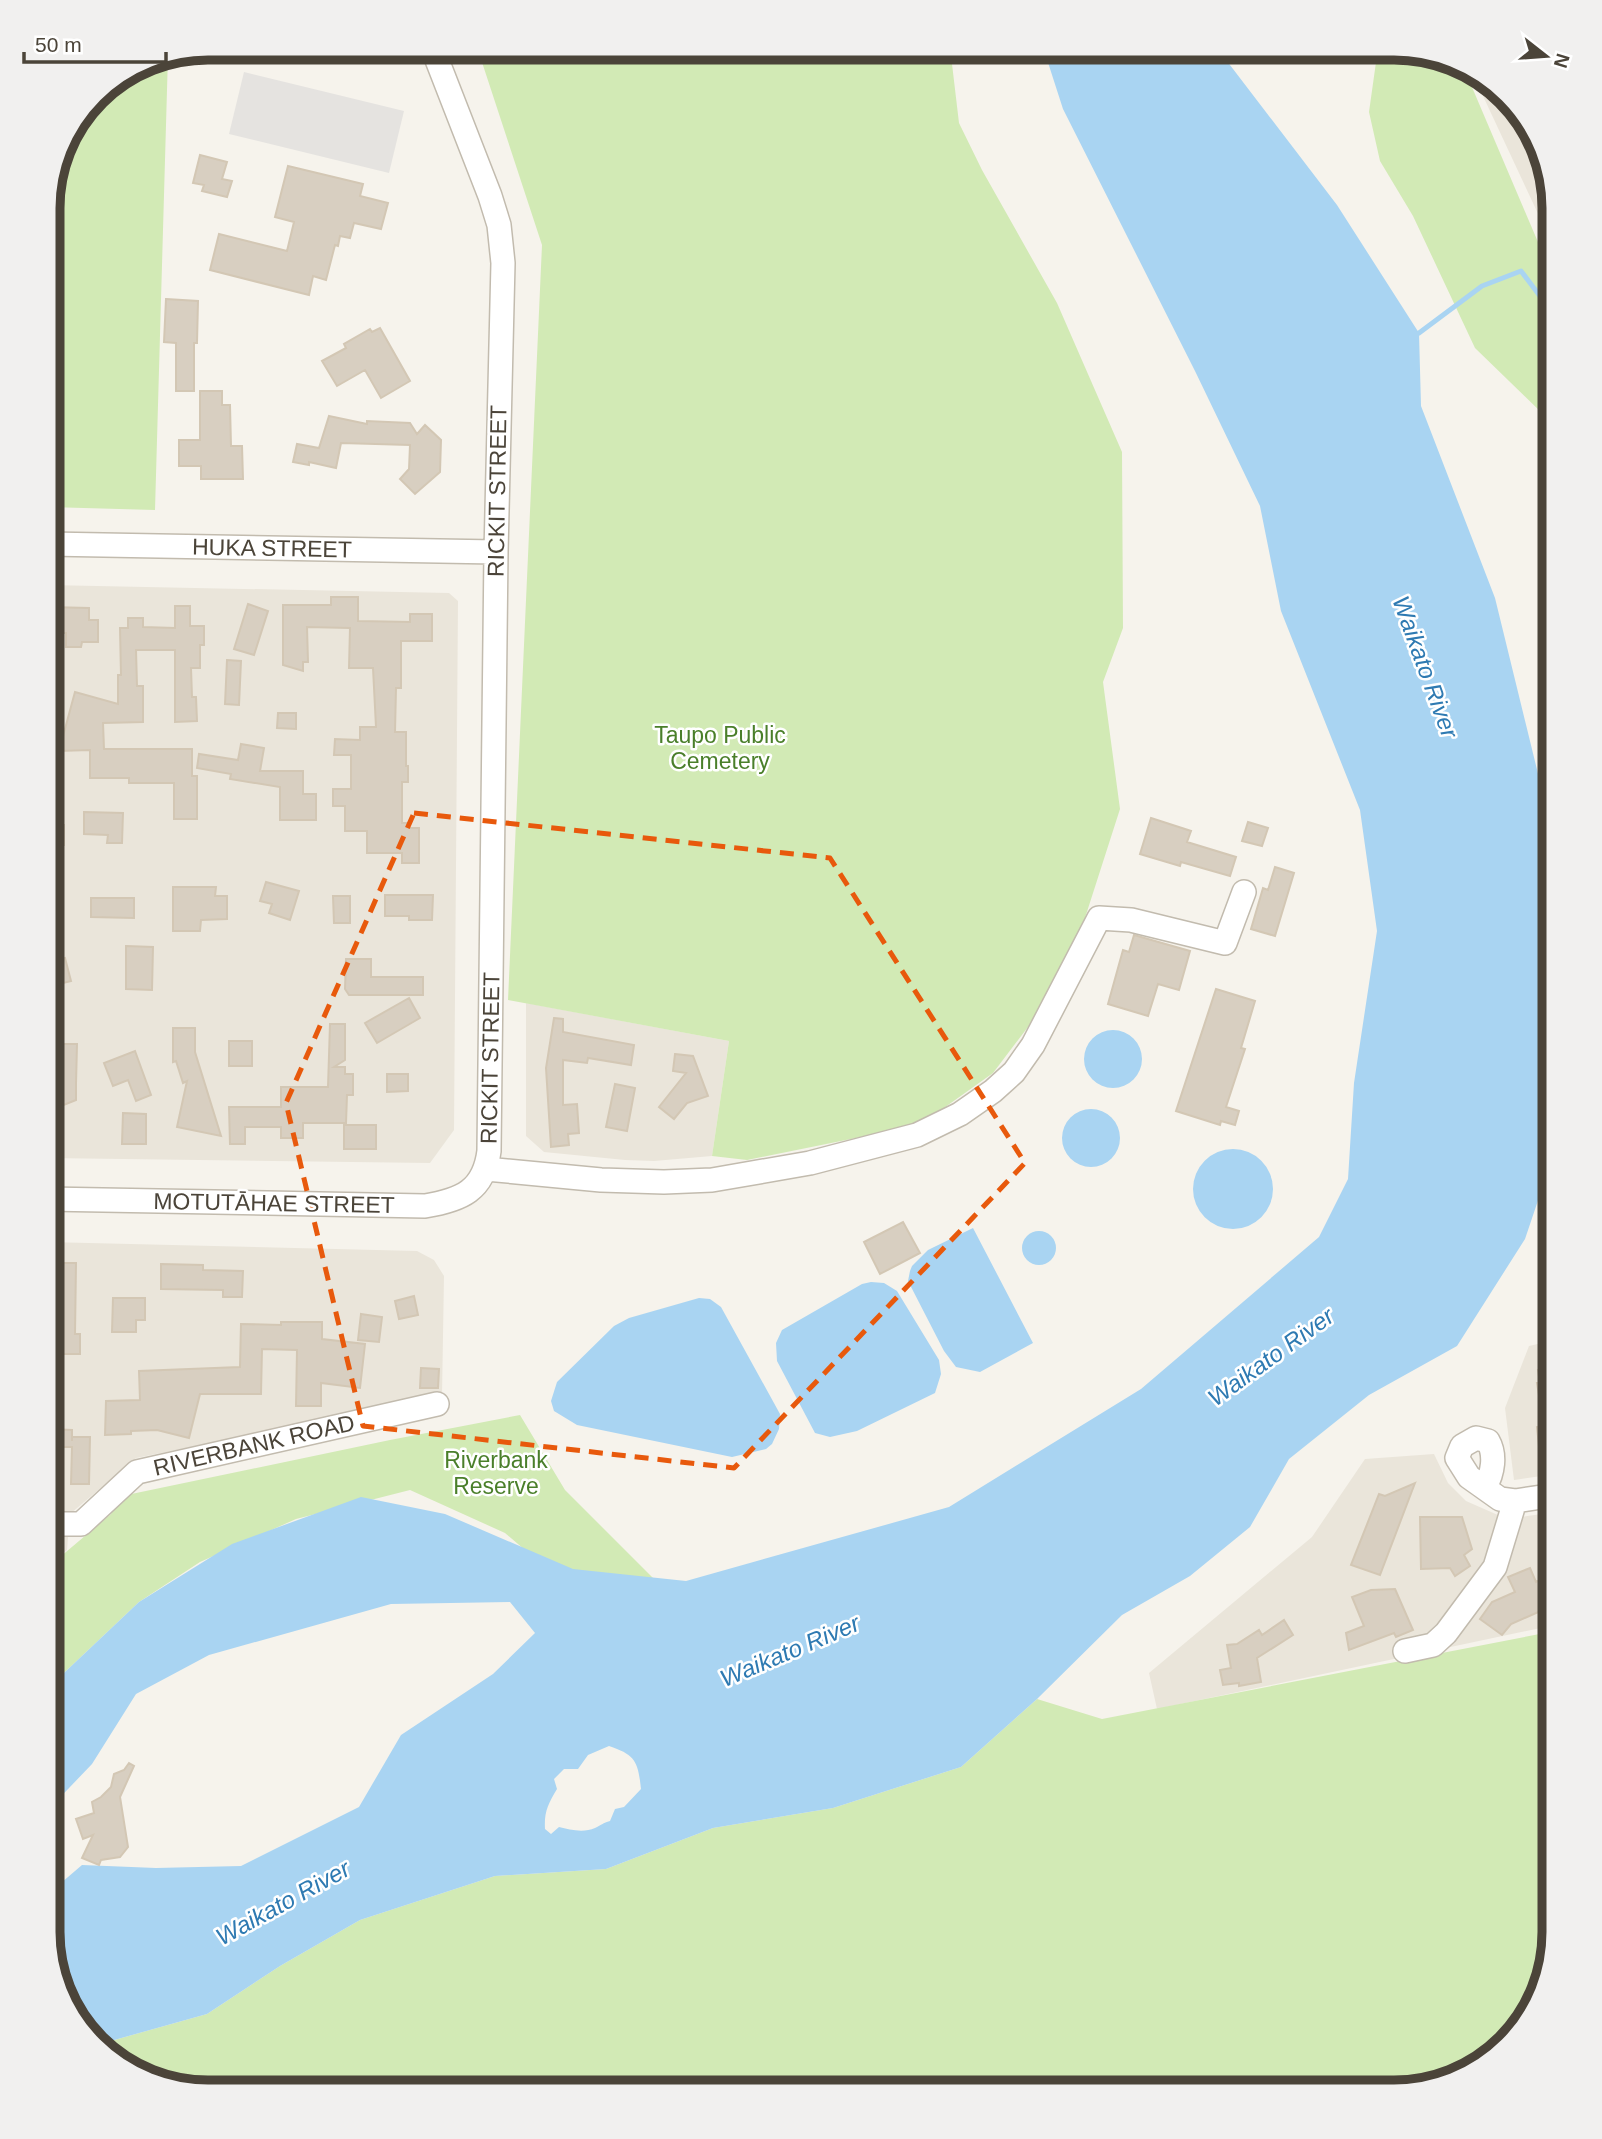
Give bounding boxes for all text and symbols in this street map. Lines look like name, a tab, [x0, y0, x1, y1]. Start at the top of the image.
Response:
scale bar	[24, 21, 166, 65]
north arrow	[1511, 21, 1581, 91]
text: 50 m	[35, 33, 82, 56]
text: N	[1550, 51, 1574, 70]
street label: RICKIT STREET	[483, 405, 511, 577]
street label: HUKA STREET	[192, 534, 352, 562]
water label: Waikato River	[1387, 592, 1464, 742]
park label: Taupo Public Cemetery	[654, 722, 786, 774]
street label: RICKIT STREET	[476, 972, 504, 1144]
street label: MOTUTĀHAE STREET	[153, 1188, 395, 1218]
water label: Waikato River	[1203, 1301, 1340, 1411]
street label: RIVERBANK ROAD	[151, 1409, 357, 1481]
park label: Riverbank Reserve	[444, 1447, 548, 1499]
water label: Waikato River	[716, 1609, 865, 1692]
water label: Waikato River	[211, 1854, 355, 1950]

